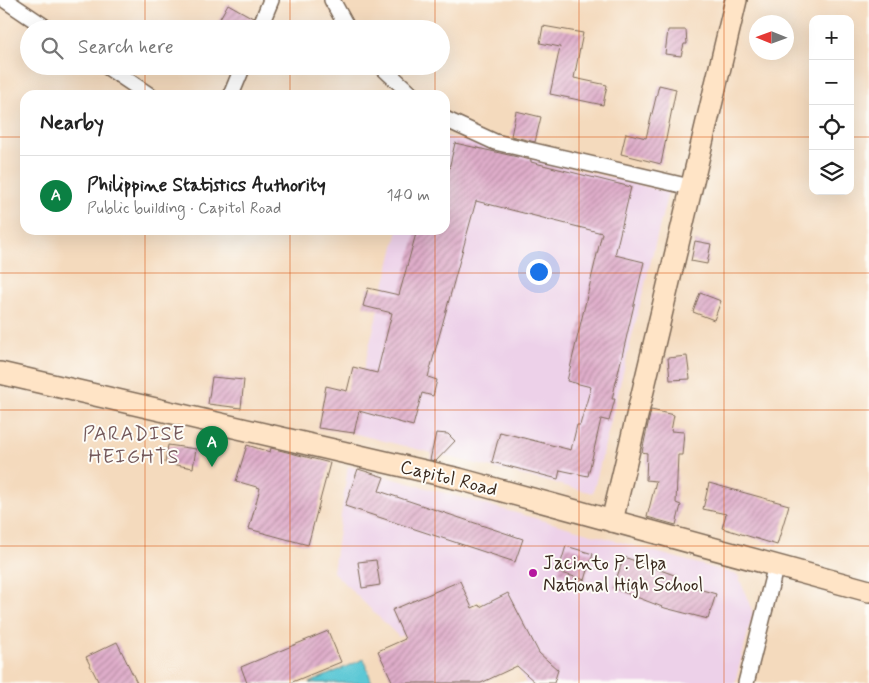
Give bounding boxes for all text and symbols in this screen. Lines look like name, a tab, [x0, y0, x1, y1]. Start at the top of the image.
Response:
north arrow	[749, 15, 794, 60]
map controls	[809, 15, 854, 195]
button: +	[809, 15, 854, 60]
search box	[20, 20, 450, 75]
icon: search	[38, 34, 66, 62]
text: Search here	[78, 35, 174, 60]
button: −	[809, 60, 854, 105]
button: locate	[809, 105, 854, 150]
text: Nearby	[40, 109, 104, 137]
button: layers	[809, 150, 854, 195]
text: Philippine Statistics Authority	[87, 173, 326, 198]
text: A	[51, 185, 61, 206]
text: 140 m	[386, 185, 430, 206]
text: Public building · Capitol Road	[87, 198, 281, 219]
your location	[526, 259, 552, 285]
district label: PARADISE HEIGHTS	[83, 421, 185, 471]
pin: A	[196, 426, 228, 467]
street label: Capitol Road	[397, 454, 500, 503]
place label: Jacinto P. Elpa National High School	[543, 551, 703, 599]
marker: Jacinto P. Elpa National High School	[527, 567, 539, 579]

